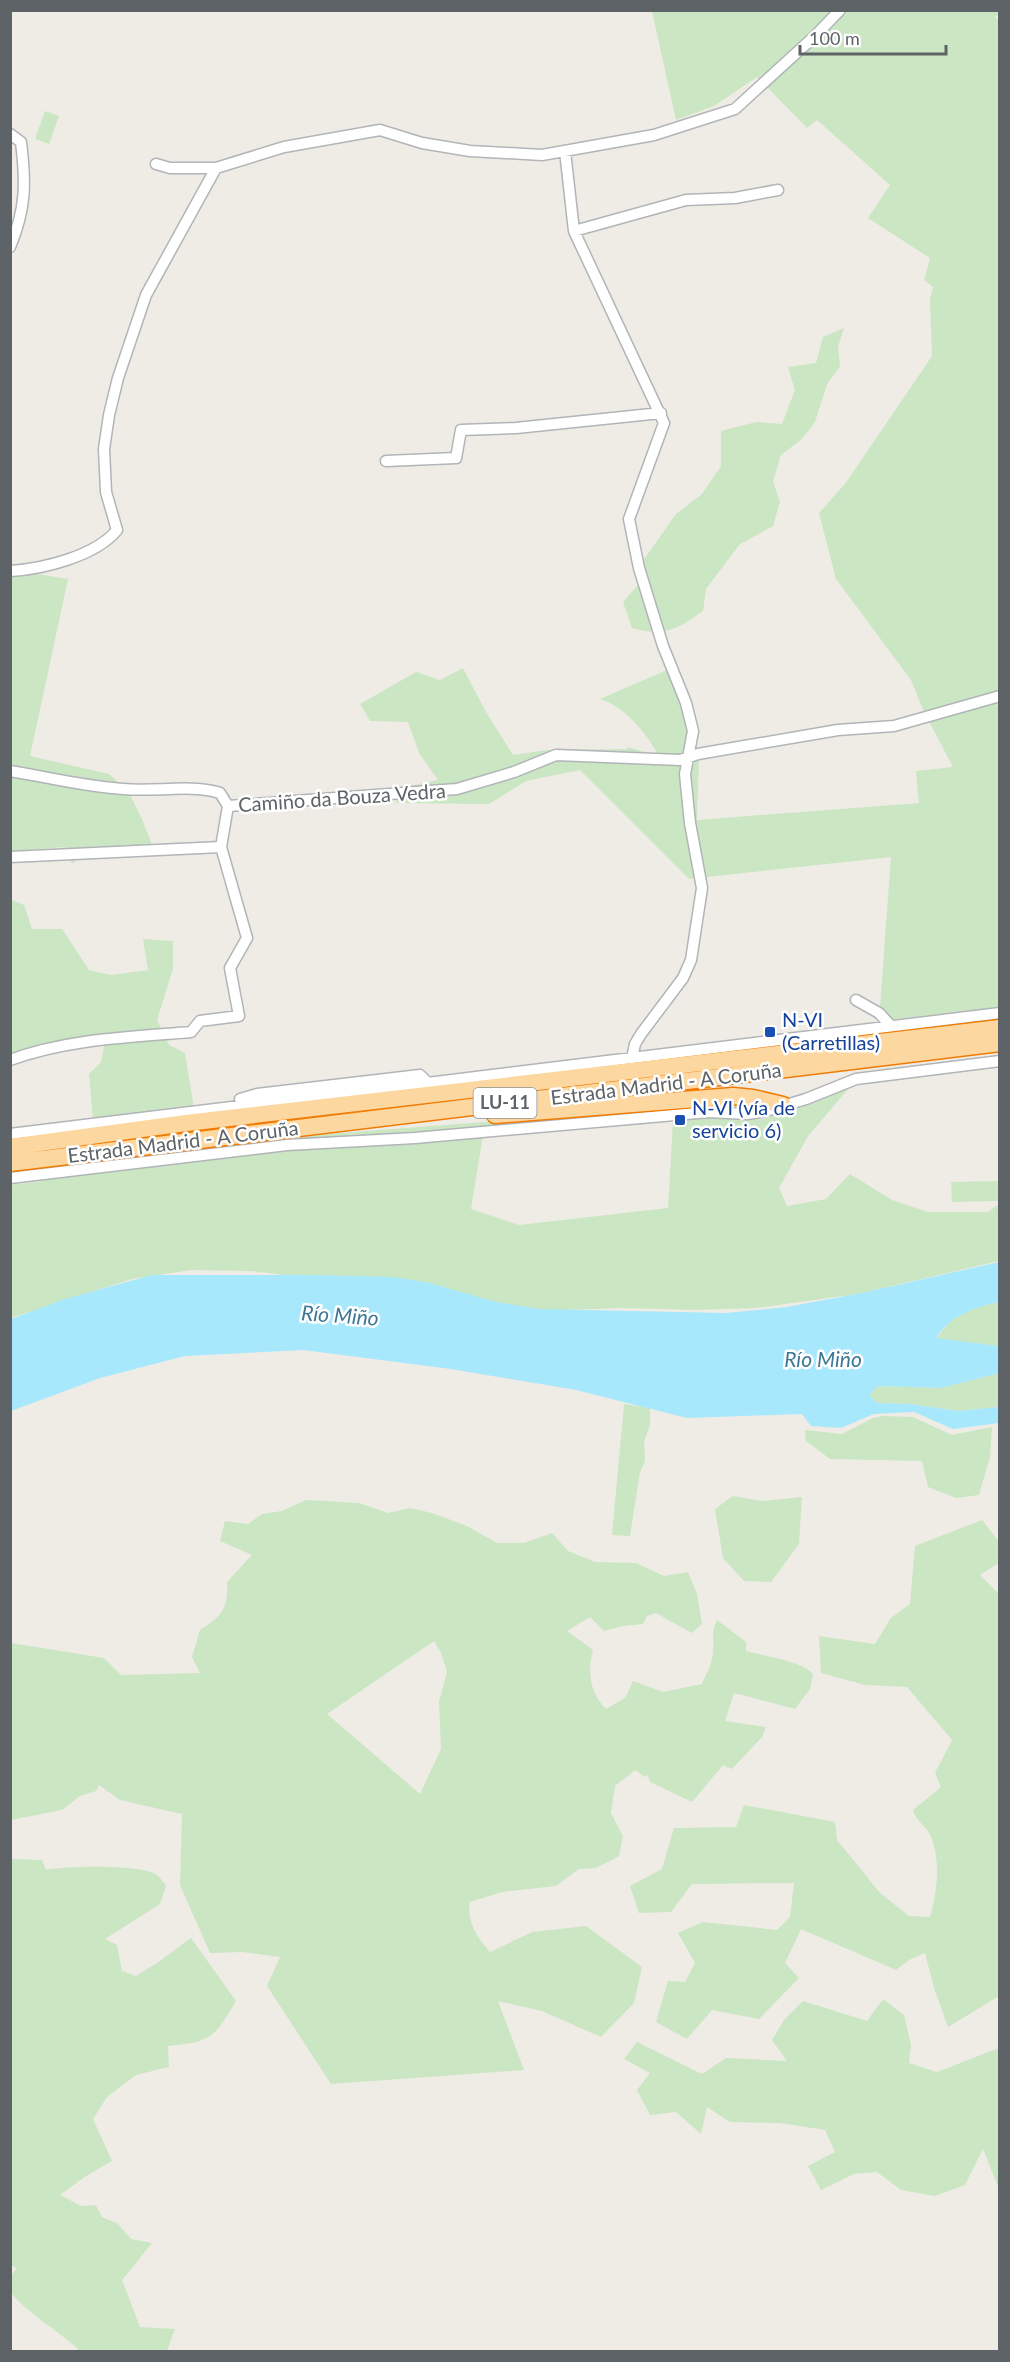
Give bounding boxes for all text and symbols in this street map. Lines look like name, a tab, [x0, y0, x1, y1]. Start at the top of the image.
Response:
scale bar	[800, 18, 946, 56]
text: 100 m	[809, 27, 860, 49]
street label: Camiño da Bouza Vedra	[237, 778, 446, 816]
place label: N-VI (Carretillas)	[782, 1007, 880, 1054]
marker: N-VI (Carretillas)	[763, 1025, 777, 1039]
street label: Estrada Madrid - A Coruña	[549, 1057, 783, 1109]
road number: LU-11	[474, 1088, 536, 1118]
place label: N-VI (vía de servicio 6)	[692, 1095, 795, 1142]
marker: N-VI (vía de servicio 6)	[673, 1113, 687, 1127]
street label: Estrada Madrid - A Coruña	[66, 1115, 300, 1167]
water label: Río Miño	[301, 1299, 380, 1330]
water label: Río Miño	[784, 1346, 862, 1371]

